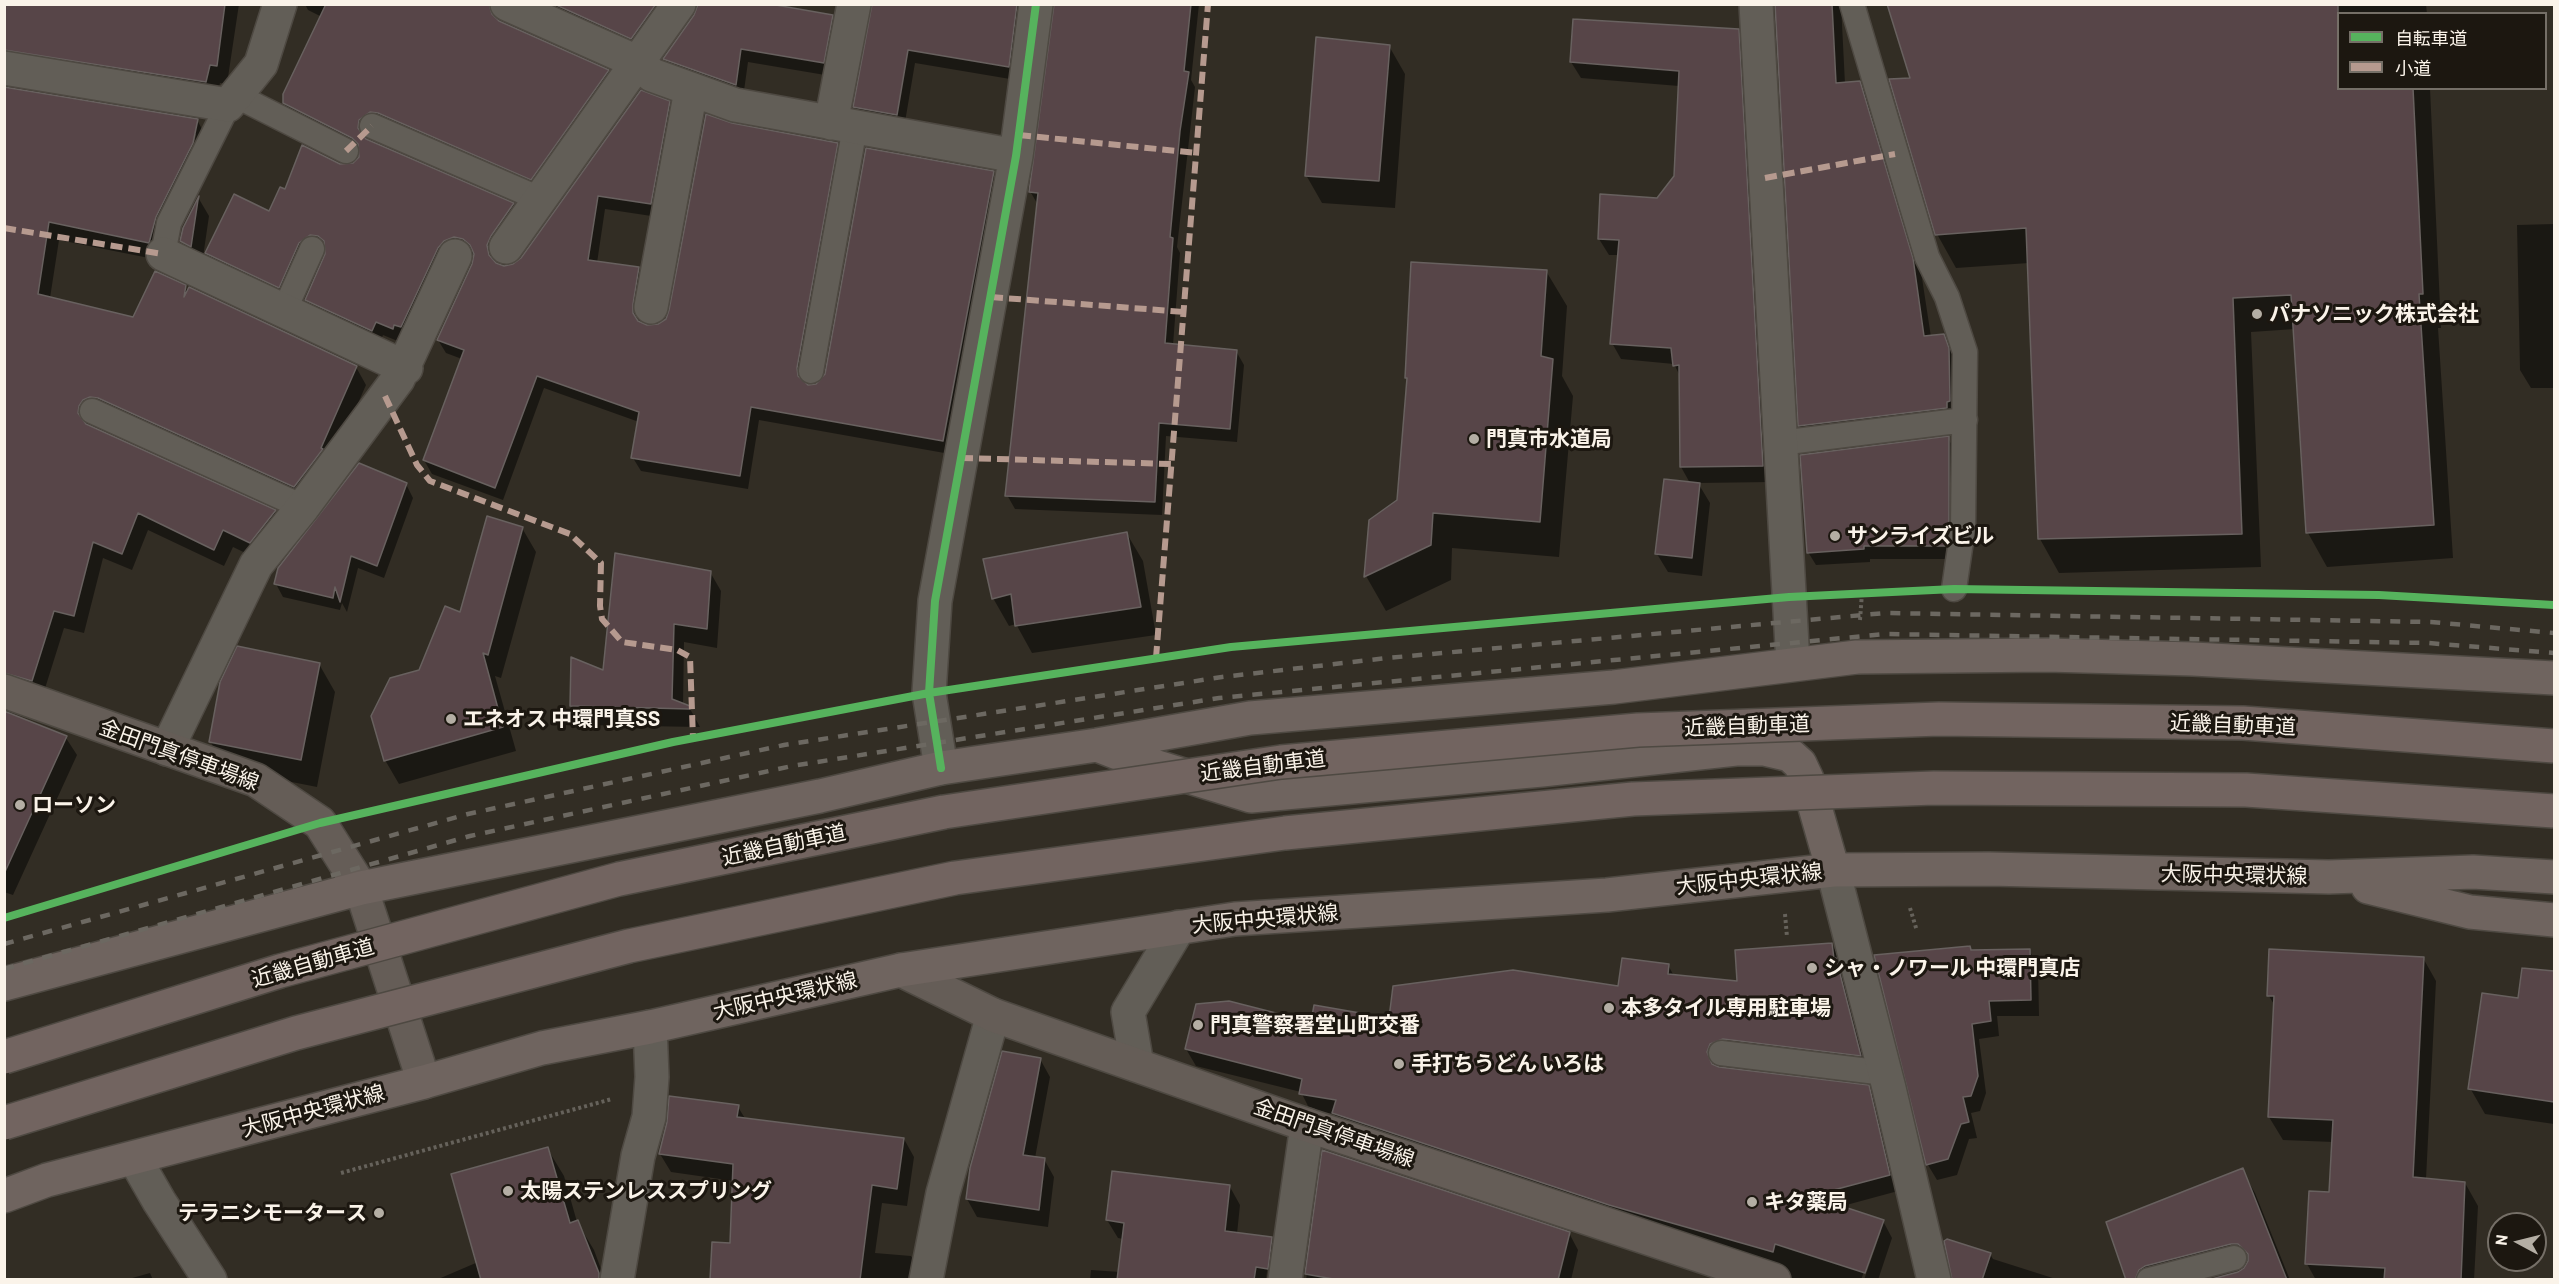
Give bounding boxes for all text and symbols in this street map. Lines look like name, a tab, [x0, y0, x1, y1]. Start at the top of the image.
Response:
legend	[2337, 12, 2547, 90]
text: 自転車道	[2395, 27, 2467, 49]
text: 小道	[2395, 57, 2431, 79]
place label: パナソニック株式会社	[2269, 301, 2479, 327]
marker: パナソニック株式会社	[2250, 307, 2264, 321]
place label: 門真市水道局	[1486, 426, 1612, 452]
marker: 門真市水道局	[1467, 432, 1481, 446]
place label: サンライズビル	[1847, 523, 1994, 549]
marker: サンライズビル	[1828, 529, 1842, 543]
place label: エネオス 中環門真SS	[463, 706, 660, 732]
street label: 近畿自動車道	[2170, 710, 2296, 740]
street label: 近畿自動車道	[1684, 711, 1810, 741]
marker: エネオス 中環門真SS	[444, 712, 458, 726]
street label: 金田門真停車場線	[96, 714, 262, 796]
street label: 近畿自動車道	[1199, 746, 1327, 786]
place label: ローソン	[32, 792, 116, 818]
marker: ローソン	[13, 798, 27, 812]
street label: 近畿自動車道	[720, 820, 848, 870]
street label: 大阪中央環状線	[1675, 859, 1823, 899]
street label: 大阪中央環状線	[2160, 861, 2308, 889]
street label: 大阪中央環状線	[1191, 900, 1339, 938]
street label: 近畿自動車道	[249, 934, 377, 992]
place label: シャ・ノワール 中環門真店	[1824, 955, 2080, 981]
marker: シャ・ノワール 中環門真店	[1805, 961, 1819, 975]
street label: 大阪中央環状線	[711, 967, 859, 1025]
place label: 本多タイル専用駐車場	[1621, 995, 1831, 1021]
marker: 本多タイル専用駐車場	[1602, 1001, 1616, 1015]
place label: 門真警察署堂山町交番	[1210, 1012, 1420, 1038]
marker: 門真警察署堂山町交番	[1191, 1018, 1205, 1032]
place label: 手打ちうどん いろは	[1411, 1051, 1604, 1077]
marker: 手打ちうどん いろは	[1392, 1057, 1406, 1071]
street label: 大阪中央環状線	[239, 1080, 387, 1142]
street label: 金田門真停車場線	[1250, 1094, 1418, 1172]
place label: 太陽ステンレススプリング	[520, 1178, 772, 1204]
marker: 太陽ステンレススプリング	[501, 1184, 515, 1198]
place label: キタ薬局	[1764, 1189, 1848, 1215]
marker: キタ薬局	[1745, 1195, 1759, 1209]
place label: テラニシモータース	[178, 1200, 367, 1226]
marker: テラニシモータース	[372, 1206, 386, 1220]
north arrow	[2487, 1212, 2547, 1272]
text: N	[2491, 1234, 2511, 1246]

